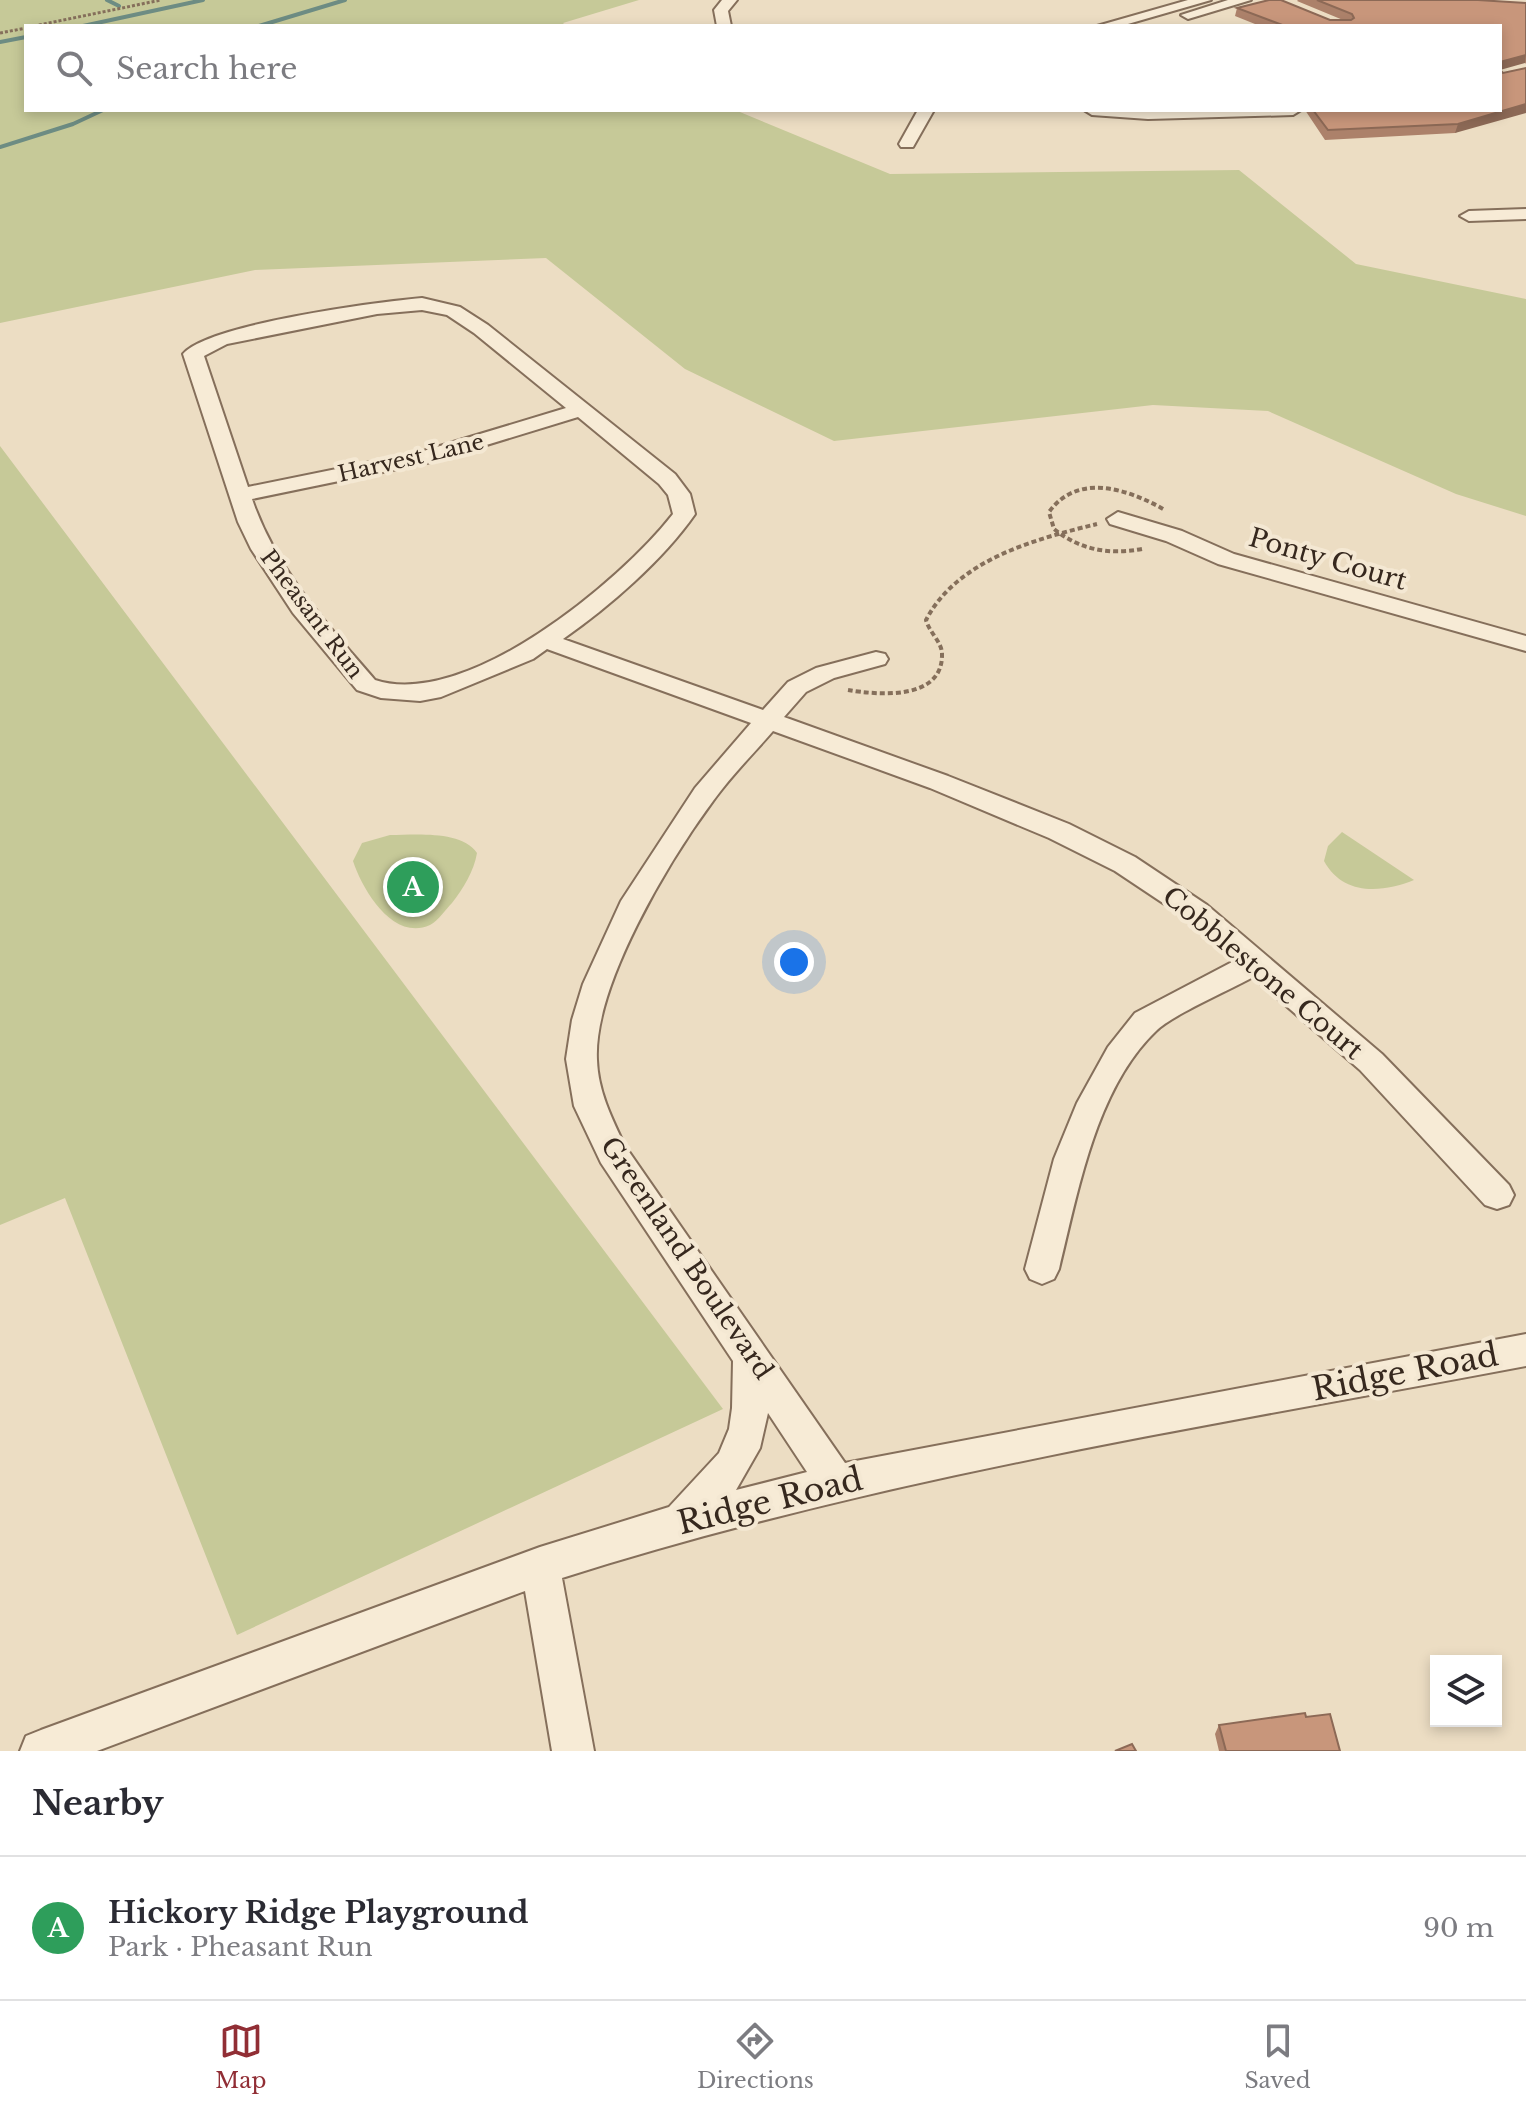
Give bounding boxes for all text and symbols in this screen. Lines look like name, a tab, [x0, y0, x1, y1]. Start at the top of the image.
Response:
search box	[24, 24, 1502, 112]
icon: search	[52, 46, 96, 90]
text: Search here	[116, 50, 297, 87]
street label: Harvest Lane	[335, 428, 487, 488]
street label: Ponty Court	[1245, 521, 1411, 597]
street label: Pheasant Run	[255, 544, 369, 684]
pin: A	[387, 857, 439, 917]
street label: Cobblestone Court	[1156, 880, 1370, 1066]
your location	[774, 942, 814, 982]
street label: Greenland Boulevard	[594, 1131, 780, 1385]
street label: Ridge Road	[1308, 1334, 1502, 1410]
street label: Ridge Road	[673, 1459, 867, 1543]
map controls	[1430, 1655, 1502, 1727]
button: layers	[1430, 1655, 1502, 1727]
text: Nearby	[32, 1782, 164, 1824]
text: Hickory Ridge Playground	[108, 1894, 529, 1931]
text: A	[47, 1912, 69, 1944]
text: 90 m	[1423, 1912, 1494, 1944]
text: Park · Pheasant Run	[108, 1931, 373, 1963]
tab: Map	[215, 2019, 266, 2094]
tab: Directions	[697, 2019, 814, 2094]
tab: Saved	[1244, 2019, 1311, 2094]

